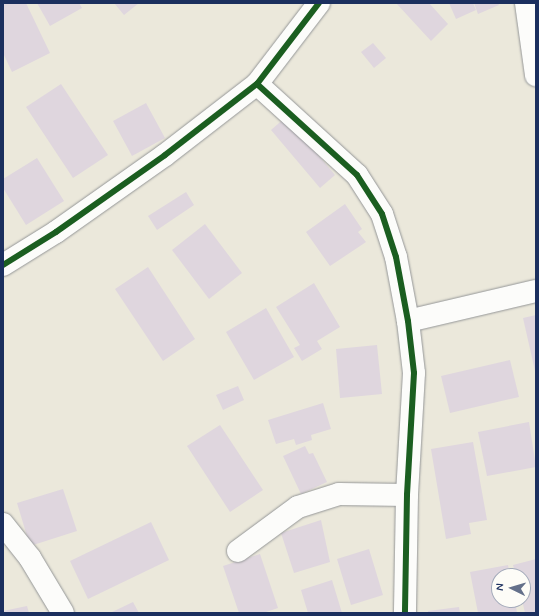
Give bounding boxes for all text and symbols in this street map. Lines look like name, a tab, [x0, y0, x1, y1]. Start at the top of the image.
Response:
north arrow	[491, 568, 531, 608]
text: N	[493, 583, 507, 591]

